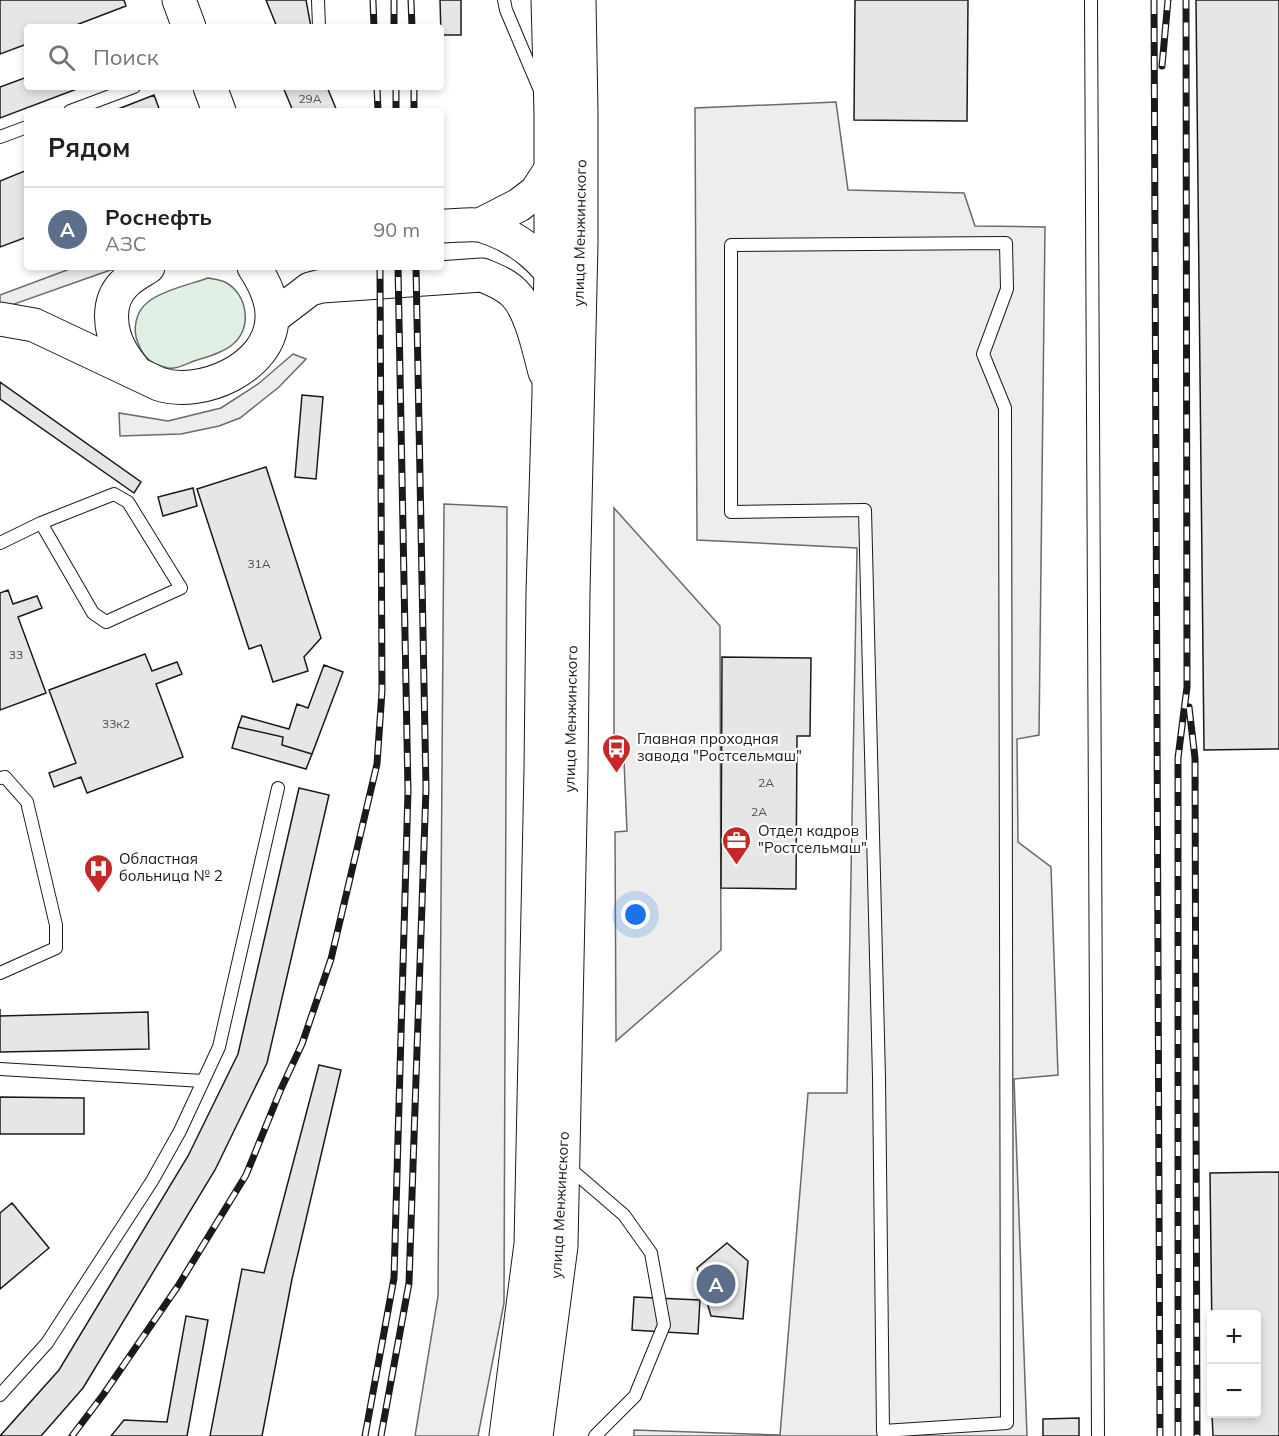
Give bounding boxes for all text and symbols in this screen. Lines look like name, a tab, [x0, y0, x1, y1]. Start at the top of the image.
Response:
search box	[24, 24, 444, 90]
icon: search	[45, 41, 78, 74]
text: Поиск	[93, 43, 159, 71]
house number: 29А	[298, 91, 322, 106]
text: Рядом	[48, 131, 131, 164]
street label: улица Менжинского	[569, 159, 590, 307]
text: Роснефть	[105, 203, 212, 231]
text: A	[60, 217, 75, 242]
text: 90 m	[373, 217, 420, 242]
text: АЗС	[105, 231, 146, 256]
house number: 31А	[247, 556, 271, 571]
street label: улица Менжинского	[560, 645, 581, 793]
house number: 33	[9, 647, 23, 662]
house number: 33к2	[102, 716, 130, 731]
place label: Главная проходная завода "Ростсельмаш"	[637, 729, 802, 765]
bus stop icon: Главная проходная завода "Ростсельмаш"	[600, 732, 632, 774]
house number: 2А	[758, 775, 774, 790]
house number: 2А	[751, 804, 767, 819]
place label: Отдел кадров "Ростсельмаш"	[758, 821, 867, 857]
office icon: Отдел кадров "Ростсельмаш"	[721, 824, 753, 866]
place label: Областная больница № 2	[119, 849, 223, 885]
hospital icon: Областная больница № 2	[82, 852, 114, 894]
your location	[621, 900, 650, 929]
street label: улица Менжинского	[546, 1131, 573, 1279]
pin: A	[696, 1262, 736, 1306]
map controls	[1207, 1310, 1261, 1418]
button: +	[1207, 1310, 1261, 1364]
button: −	[1207, 1364, 1261, 1418]

